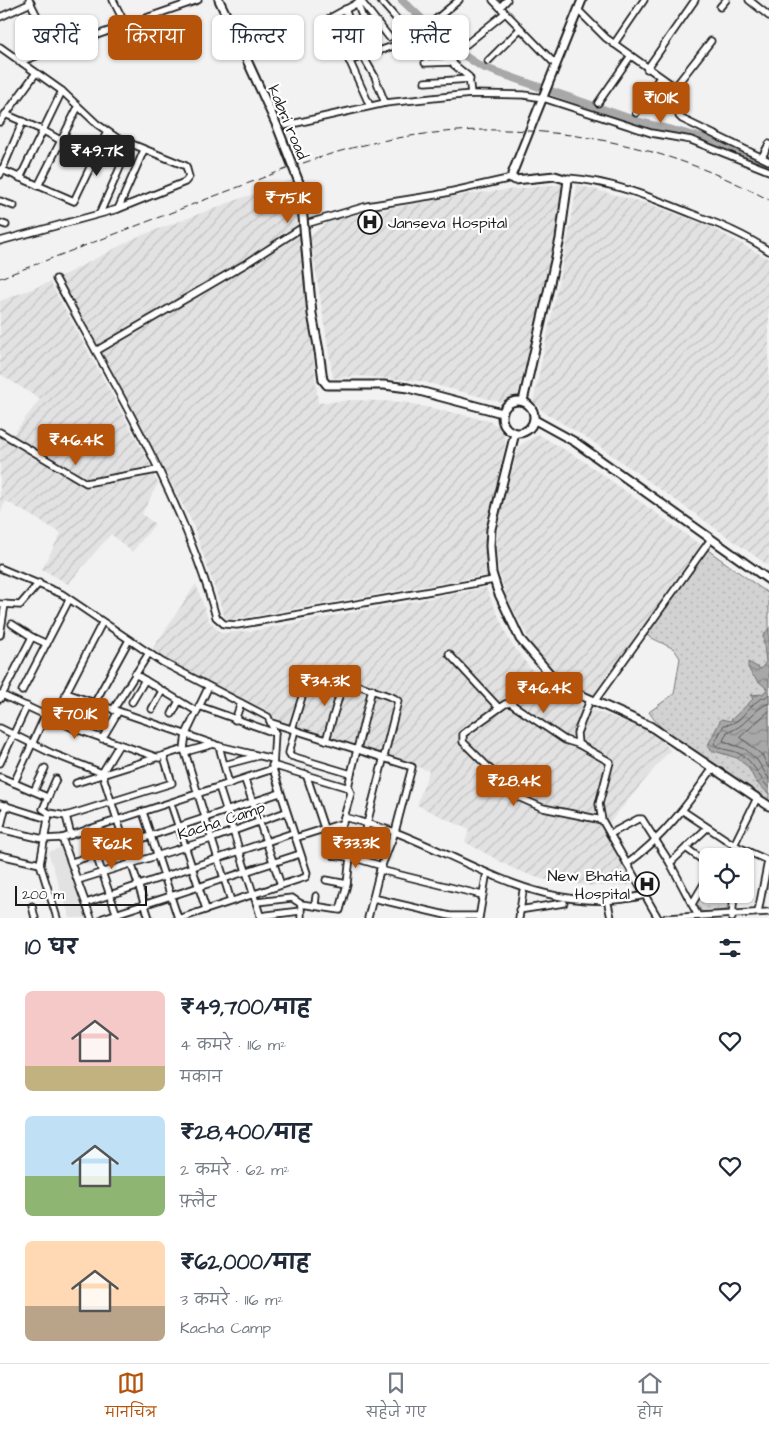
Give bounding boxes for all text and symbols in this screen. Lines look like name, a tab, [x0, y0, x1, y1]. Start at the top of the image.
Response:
chip: खरीदें	[15, 15, 98, 60]
chip: किराया	[108, 15, 202, 60]
chip: फ़िल्टर	[212, 15, 304, 60]
chip: नया	[314, 15, 382, 60]
chip: फ़्लैट	[392, 15, 469, 60]
street label: kabri road	[263, 82, 314, 163]
pin: ₹101K	[626, 82, 696, 124]
text: ₹101K	[644, 87, 678, 109]
pin: ₹49.7K	[56, 134, 138, 177]
text: ₹49.7K	[71, 140, 123, 162]
pin: ₹75.1K	[247, 182, 329, 224]
text: ₹75.1K	[265, 187, 311, 209]
hospital icon: Janseva Hospital	[357, 209, 383, 235]
place label: Janseva Hospital	[388, 212, 507, 234]
pin: ₹46.4K	[35, 424, 117, 466]
text: ₹46.4K	[49, 429, 103, 451]
pin: ₹34.3K	[284, 664, 366, 707]
text: ₹34.3K	[300, 670, 350, 692]
pin: ₹46.4K	[503, 672, 585, 714]
text: ₹46.4K	[517, 677, 571, 699]
pin: ₹70.1K	[34, 698, 116, 740]
text: ₹70.1K	[53, 703, 97, 725]
pin: ₹28.4K	[473, 764, 555, 807]
text: ₹28.4K	[487, 770, 541, 792]
street label: Kacha Camp	[175, 796, 268, 846]
pin: ₹33.3K	[315, 826, 397, 869]
pin: ₹62K	[82, 828, 142, 870]
text: ₹33.3K	[332, 832, 380, 854]
text: ₹62K	[92, 833, 132, 855]
map controls	[699, 848, 754, 903]
button: locate	[699, 848, 754, 903]
place label: New Bhatia Hospital	[548, 865, 630, 905]
hospital icon: New Bhatia Hospital	[634, 871, 660, 897]
scale bar	[15, 883, 148, 906]
text: 200 m	[22, 885, 64, 905]
text: 10 घर	[25, 933, 77, 962]
icon: filters	[716, 934, 744, 962]
text: ₹49,700/माह	[180, 993, 310, 1022]
icon: home	[65, 1011, 125, 1071]
icon: heart	[716, 1027, 744, 1055]
text: 4 कमरे · 116 m²	[180, 1034, 286, 1056]
text: मकान	[180, 1066, 222, 1088]
text: ₹28,400/माह	[180, 1118, 311, 1147]
icon: home	[65, 1136, 125, 1196]
icon: heart	[716, 1152, 744, 1180]
text: 2 कमरे · 62 m²	[180, 1159, 290, 1181]
text: फ़्लैट	[180, 1191, 216, 1213]
text: ₹62,000/माह	[180, 1248, 310, 1277]
icon: home	[65, 1261, 125, 1321]
icon: heart	[716, 1277, 744, 1305]
text: 3 कमरे · 116 m²	[180, 1289, 284, 1311]
text: Kacha Camp	[180, 1317, 271, 1339]
tab: मानचित्र	[105, 1369, 156, 1428]
tab: सहेजे गए	[366, 1369, 426, 1428]
tab: होम	[636, 1369, 664, 1428]

